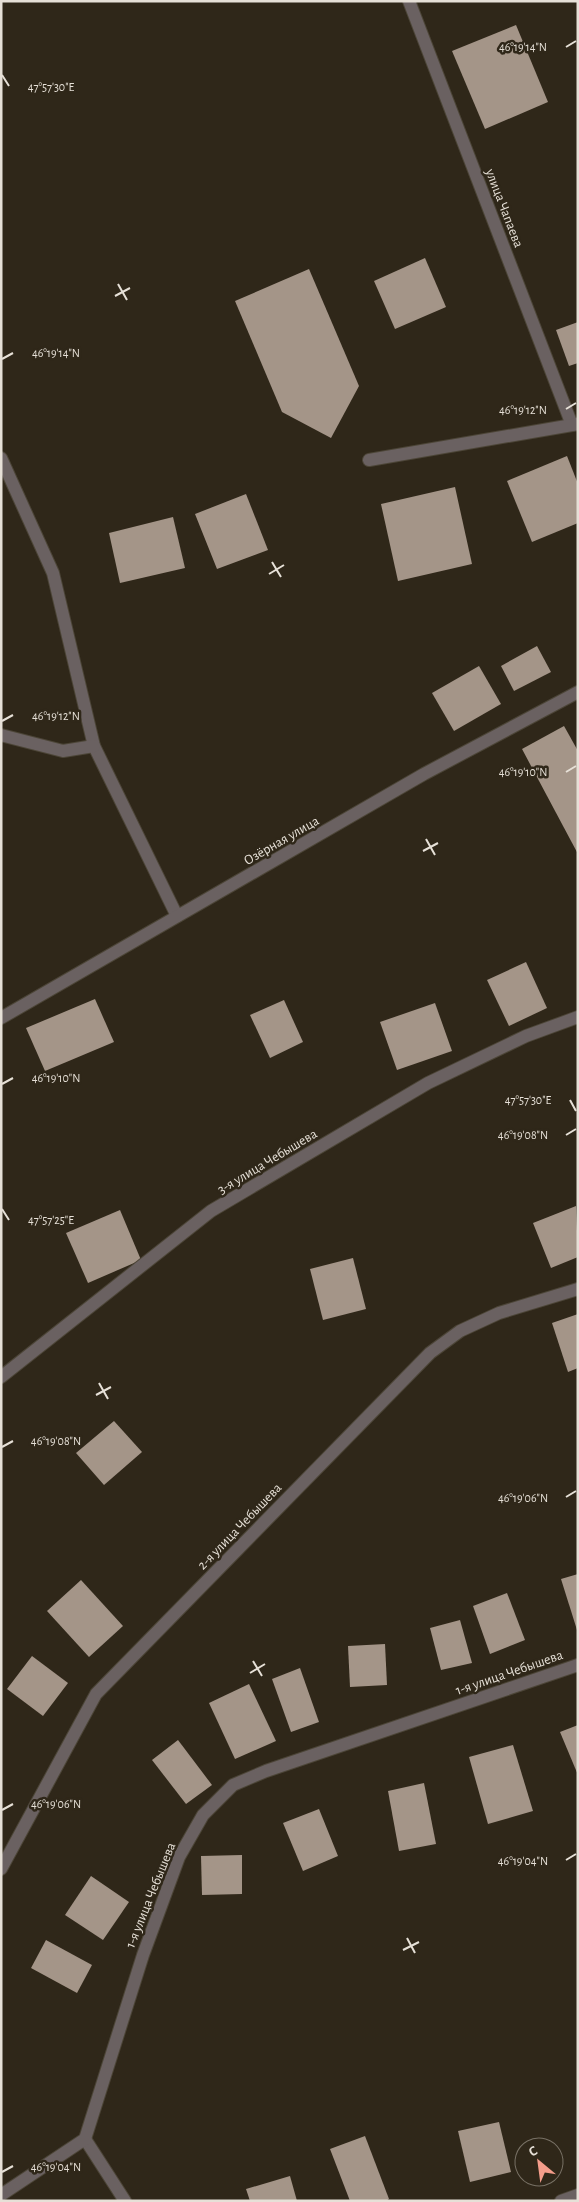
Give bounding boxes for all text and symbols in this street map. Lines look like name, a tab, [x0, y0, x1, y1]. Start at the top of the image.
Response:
text: 46°19'14"N	[499, 41, 547, 53]
text: 47°57'30"E	[28, 81, 75, 93]
street label: улица Чапаева	[482, 166, 526, 250]
text: 46°19'14"N	[32, 347, 80, 359]
text: 46°19'12"N	[499, 404, 547, 416]
text: 46°19'12"N	[32, 710, 80, 722]
text: 46°19'10"N	[499, 766, 547, 778]
street label: Озёрная улица	[241, 813, 322, 868]
text: 46°19'10"N	[32, 1072, 80, 1084]
text: 47°57'30"E	[505, 1094, 552, 1106]
street label: 3-я улица Чебышева	[215, 1126, 320, 1197]
text: 46°19'08"N	[498, 1129, 548, 1141]
text: 47°57'25"E	[28, 1214, 74, 1226]
text: 46°19'08"N	[31, 1435, 81, 1447]
street label: 2-я улица Чебышева	[195, 1480, 285, 1573]
text: 46°19'06"N	[498, 1492, 548, 1504]
street label: 1-я улица Чебышева	[454, 1648, 565, 1698]
text: 46°19'06"N	[31, 1798, 81, 1810]
street label: 1-я улица Чебышева	[123, 1840, 179, 1950]
text: 46°19'04"N	[498, 1855, 548, 1867]
north arrow	[514, 2137, 564, 2187]
text: С	[526, 2143, 540, 2160]
text: 46°19'04"N	[31, 2161, 81, 2173]

